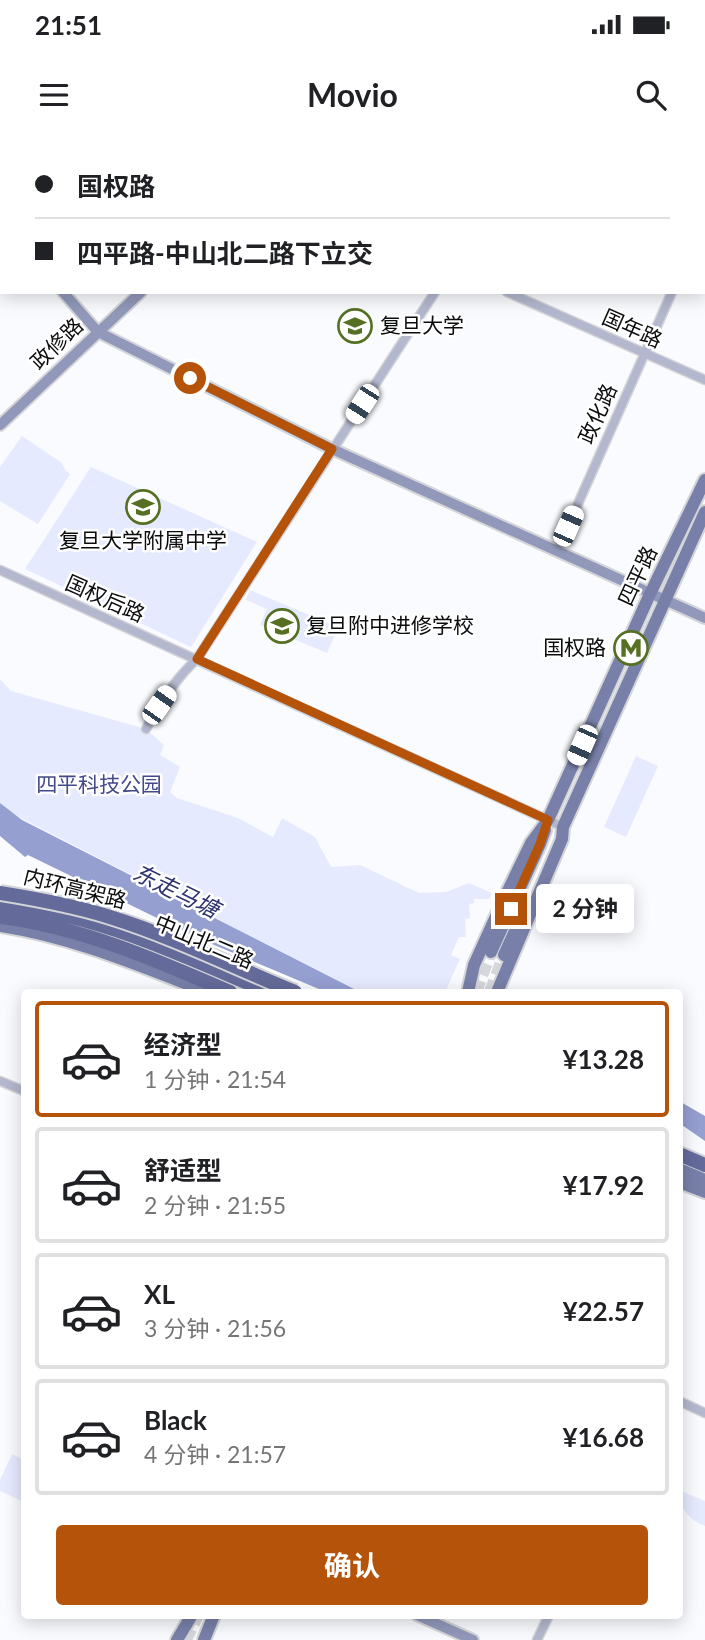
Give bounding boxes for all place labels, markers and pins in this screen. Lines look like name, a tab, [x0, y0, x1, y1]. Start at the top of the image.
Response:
school or university icon: 复旦大学	[336, 307, 374, 345]
place label: 复旦大学	[380, 312, 464, 337]
school or university icon: 复旦大学附属中学	[124, 488, 162, 526]
place label: 复旦大学附属中学	[59, 527, 227, 552]
school or university icon: 复旦附中进修学校	[263, 607, 301, 645]
place label: 复旦附中进修学校	[306, 612, 474, 637]
metro station icon: 国权路	[612, 629, 650, 667]
place label: 国权路	[543, 634, 606, 659]

